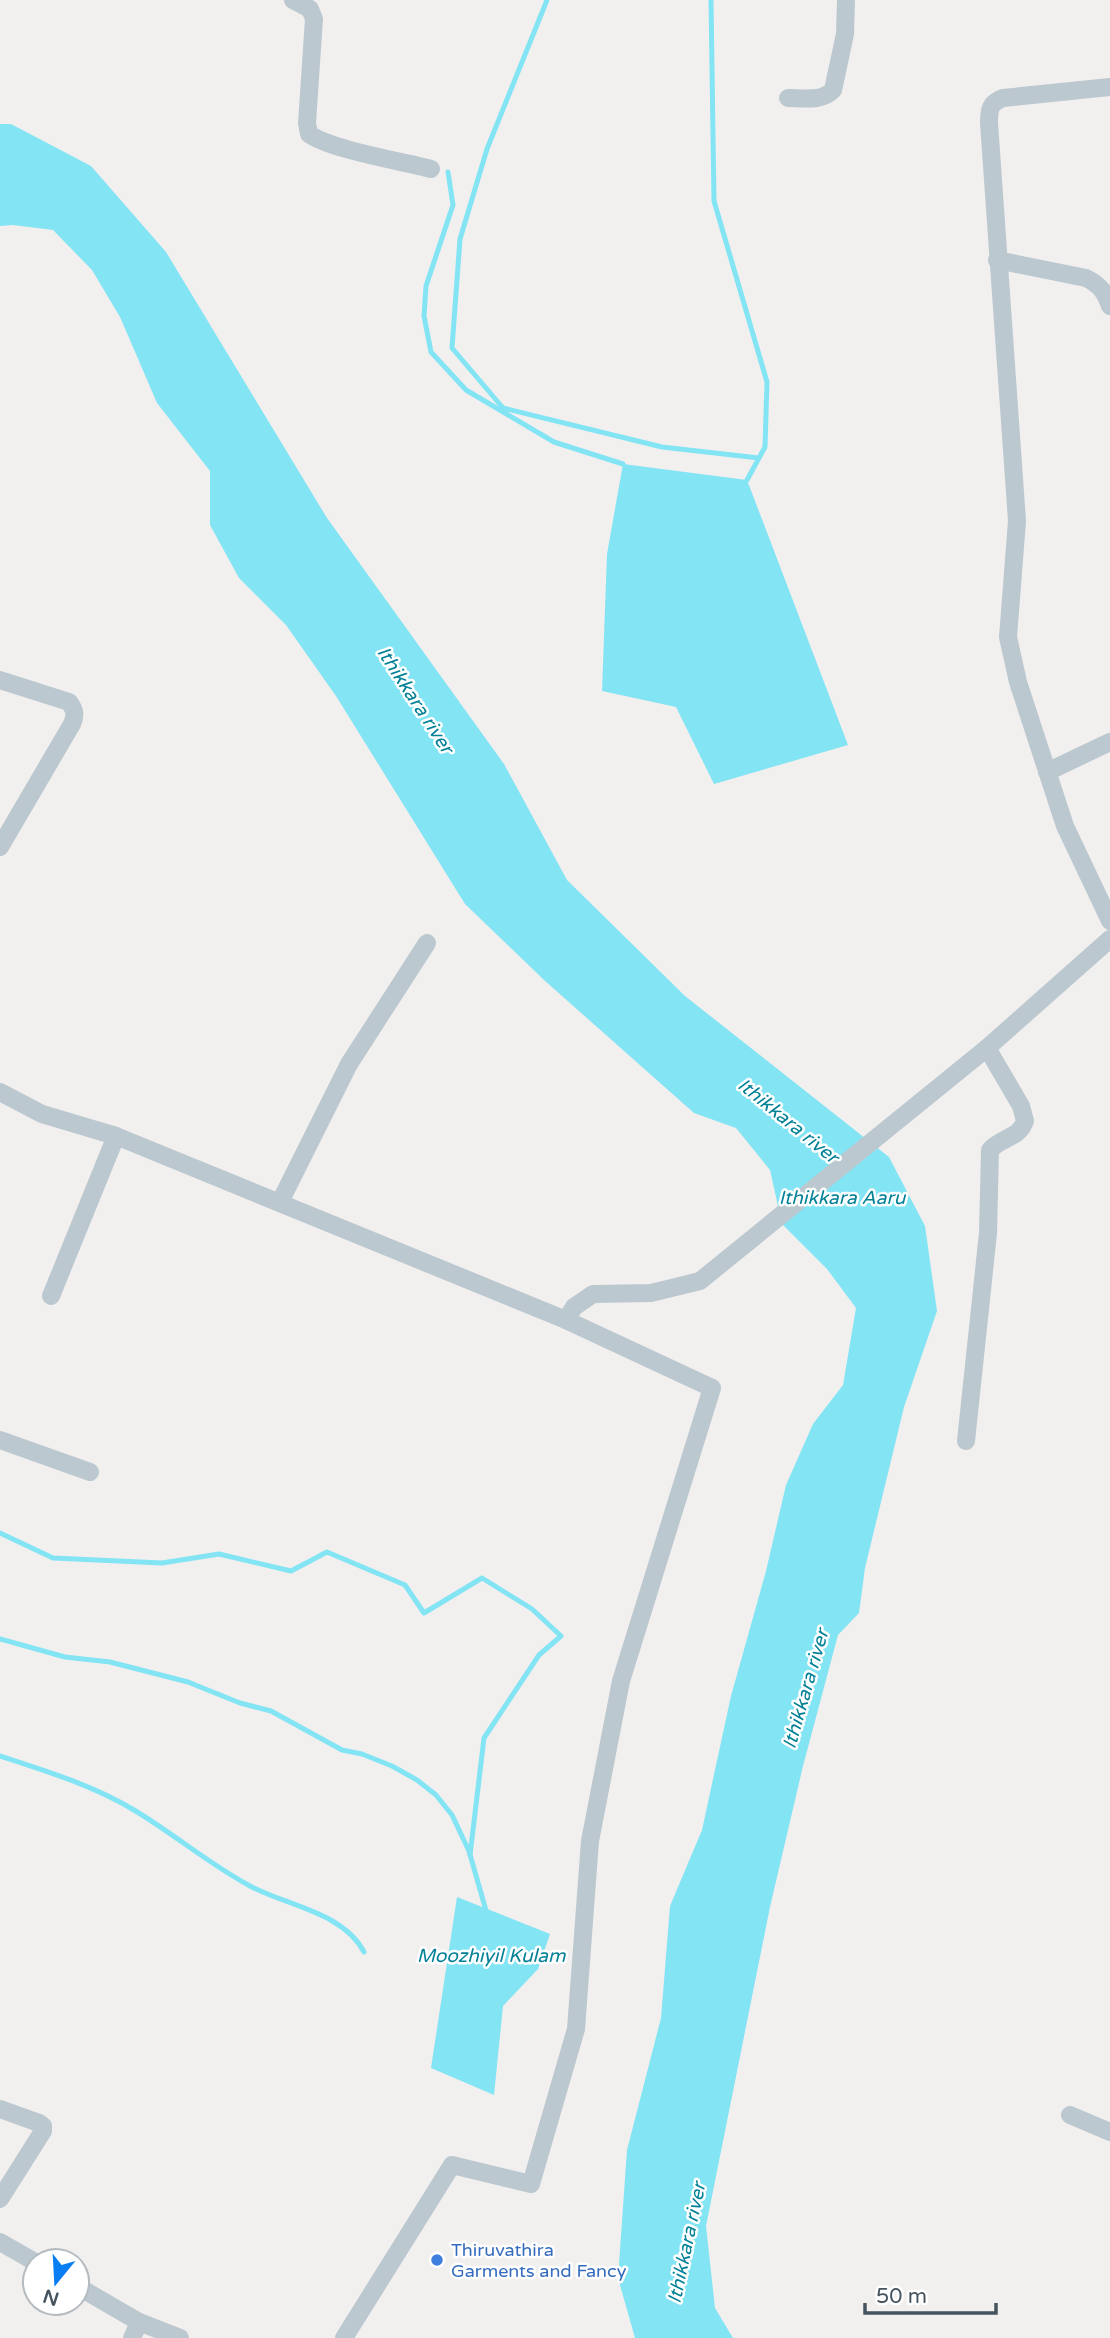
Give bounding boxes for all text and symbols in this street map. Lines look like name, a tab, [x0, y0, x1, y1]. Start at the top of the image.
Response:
water label: Ithikkara river	[372, 642, 459, 760]
water label: Ithikkara river	[733, 1074, 845, 1170]
water label: Ithikkara Aaru	[779, 1187, 907, 1209]
water label: Ithikkara river	[778, 1624, 834, 1751]
water label: Moozhiyil Kulam	[417, 1945, 566, 1967]
water label: Ithikkara river	[663, 2178, 711, 2305]
place label: Thiruvathira Garments and Fancy	[451, 2239, 627, 2282]
north arrow	[21, 2247, 91, 2317]
marker: Thiruvathira Garments and Fancy	[429, 2252, 445, 2268]
scale bar	[865, 2272, 996, 2316]
text: N	[40, 2284, 62, 2310]
text: 50 m	[876, 2284, 927, 2309]

